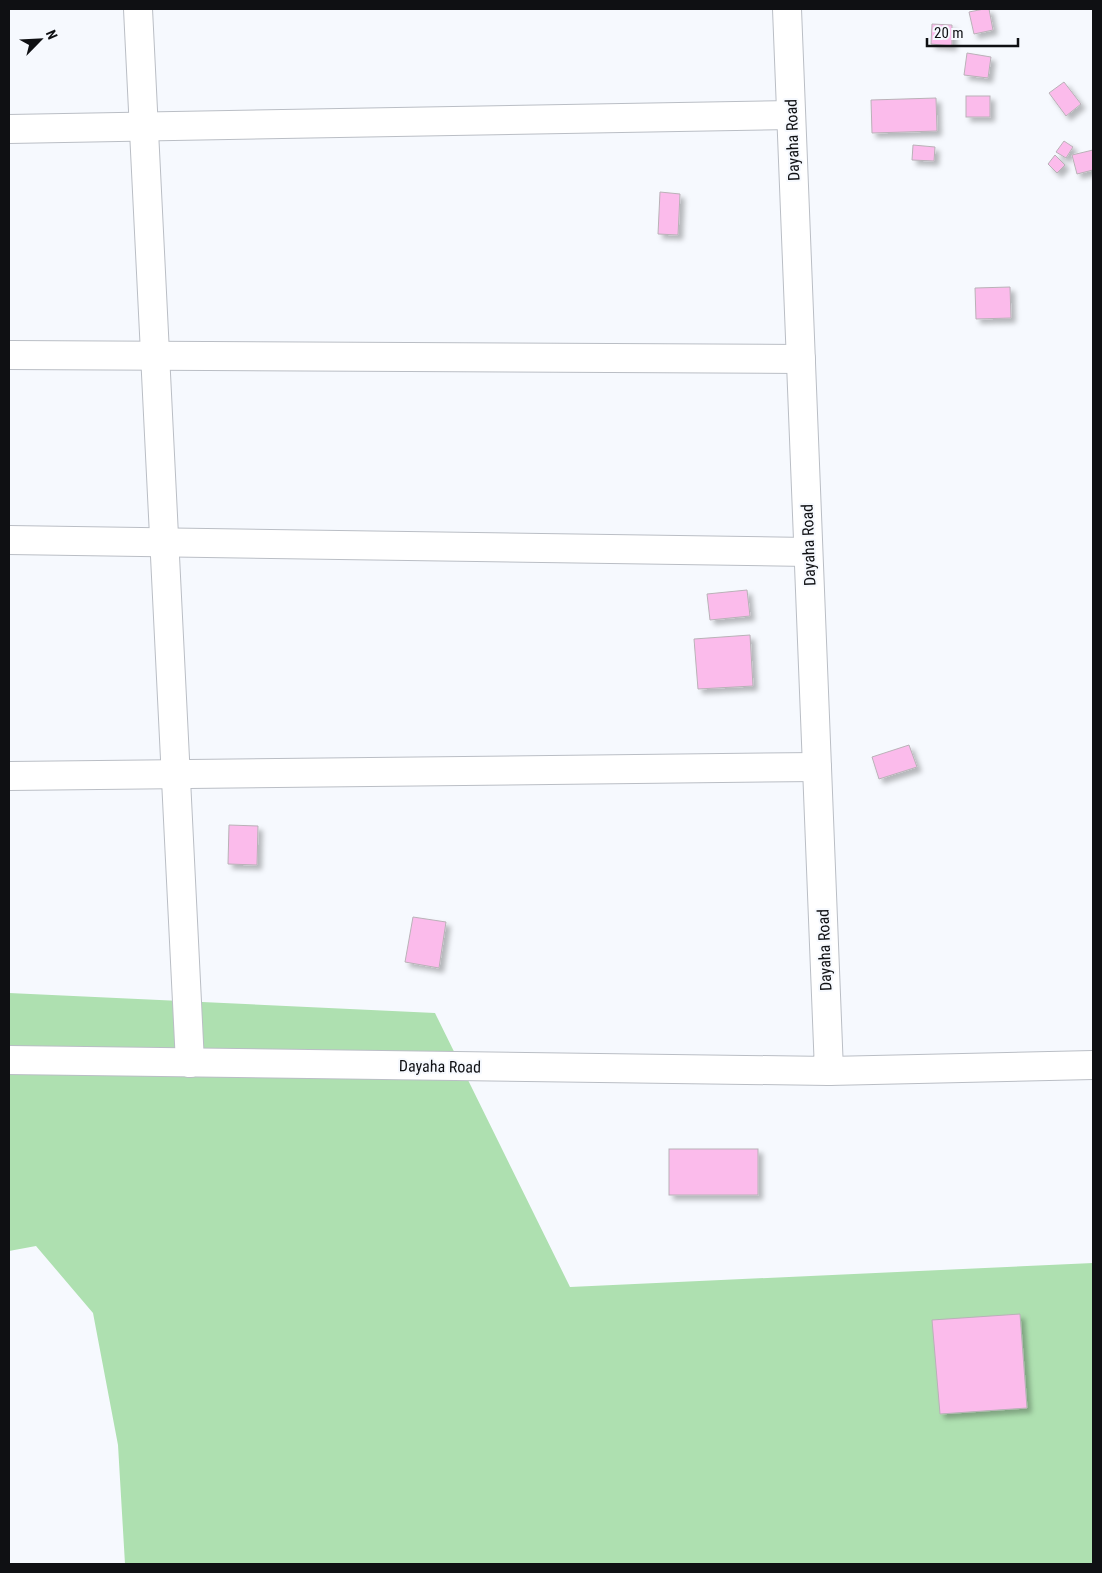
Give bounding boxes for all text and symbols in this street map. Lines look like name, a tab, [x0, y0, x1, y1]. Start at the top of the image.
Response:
north arrow	[15, 15, 65, 65]
scale bar	[927, 15, 1018, 47]
text: 20 m	[934, 24, 964, 42]
text: N	[43, 28, 61, 42]
street label: Dayaha Road	[782, 99, 803, 181]
street label: Dayaha Road	[798, 504, 819, 586]
street label: Dayaha Road	[814, 909, 835, 991]
street label: Dayaha Road	[399, 1056, 481, 1077]

